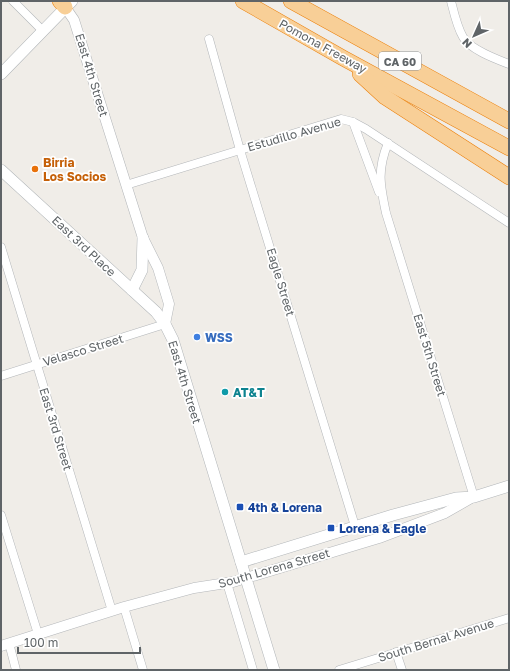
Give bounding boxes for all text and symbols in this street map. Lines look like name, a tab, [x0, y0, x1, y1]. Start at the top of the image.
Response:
street label: Pomona Freeway	[276, 16, 370, 76]
north arrow	[454, 16, 494, 56]
street label: East 4th Street	[72, 32, 112, 119]
text: N	[459, 36, 474, 51]
road number: CA 60	[379, 52, 421, 70]
street label: Estudillo Avenue	[246, 113, 342, 155]
place label: Birria Los Socios	[43, 155, 106, 184]
marker: Birria Los Socios	[30, 164, 40, 174]
street label: East 3rd Place	[49, 213, 119, 279]
street label: Eagle Street	[264, 246, 299, 318]
street label: East 5th Street	[410, 312, 450, 398]
place label: WSS	[205, 330, 233, 345]
street label: Velasco Street	[41, 331, 125, 369]
marker: WSS	[192, 332, 202, 342]
street label: East 4th Street	[165, 339, 205, 426]
place label: AT&T	[233, 385, 265, 400]
street label: East 3rd Street	[36, 386, 76, 472]
marker: AT&T	[220, 387, 230, 397]
place label: 4th & Lorena	[248, 500, 322, 515]
marker: 4th & Lorena	[235, 502, 245, 512]
place label: Lorena & Eagle	[339, 521, 426, 536]
marker: Lorena & Eagle	[326, 523, 336, 533]
street label: South Lorena Street	[216, 545, 332, 591]
street label: South Bernal Avenue	[376, 615, 496, 665]
scale bar	[18, 629, 140, 655]
text: 100 m	[24, 635, 58, 650]

